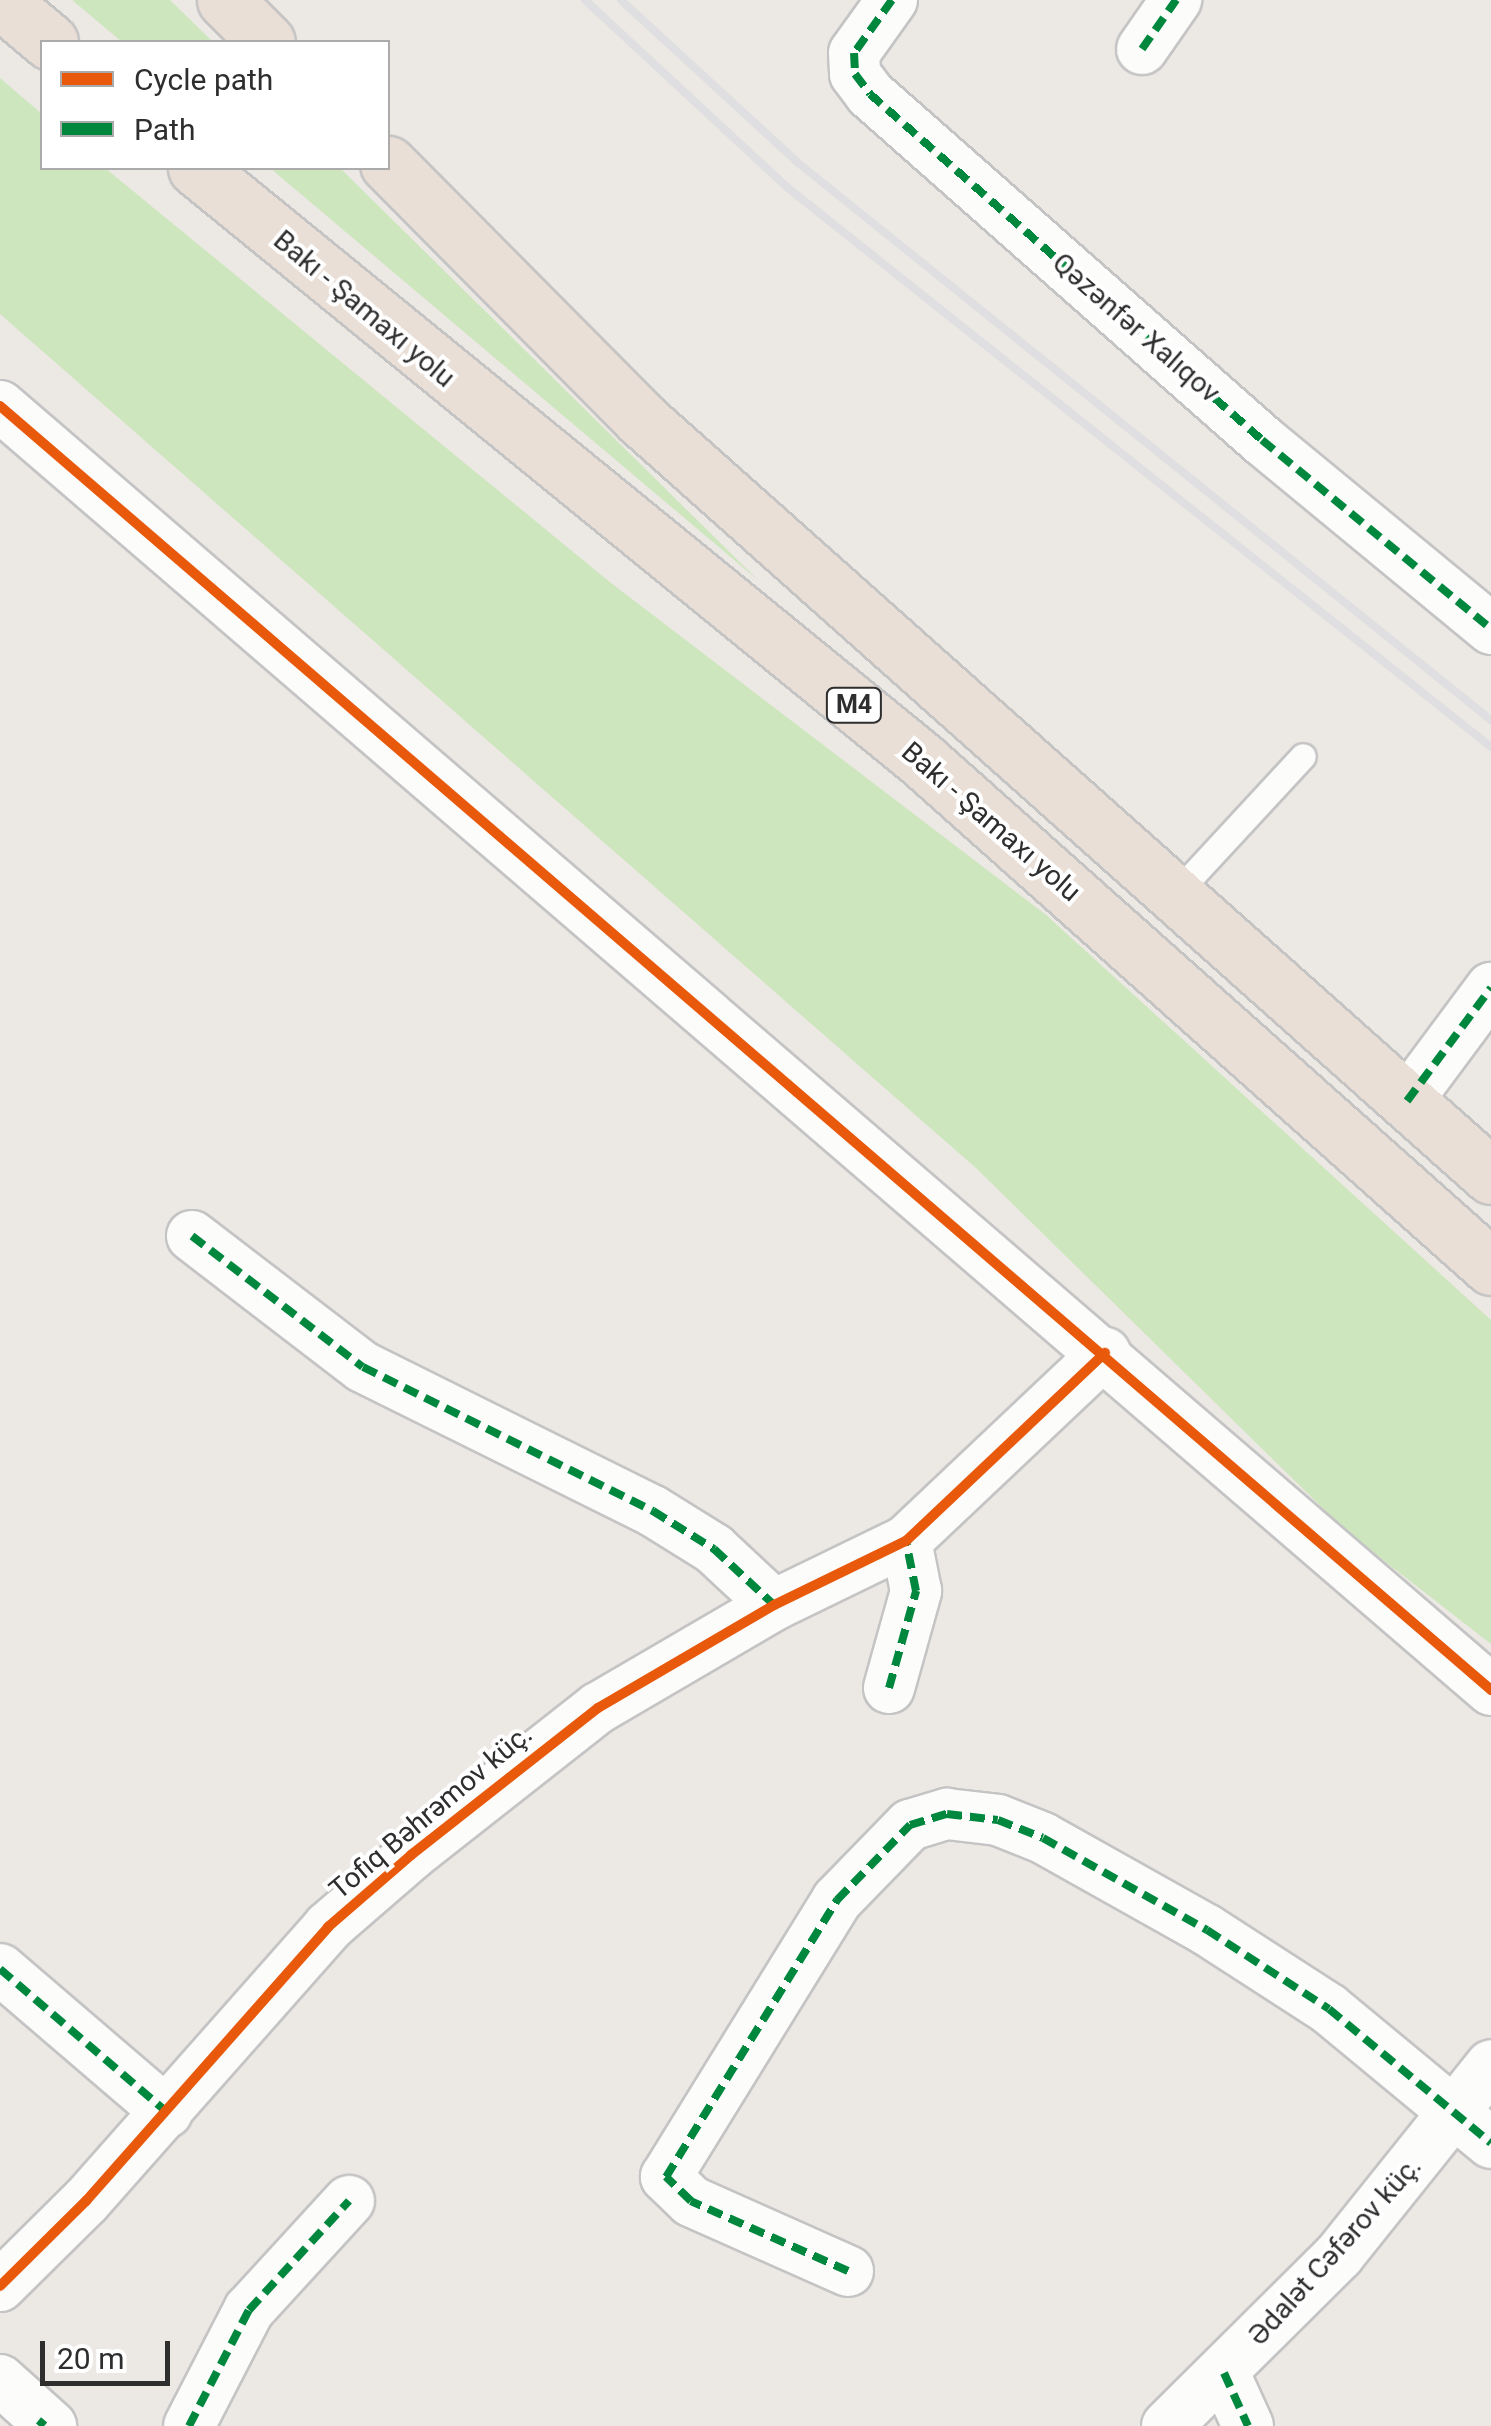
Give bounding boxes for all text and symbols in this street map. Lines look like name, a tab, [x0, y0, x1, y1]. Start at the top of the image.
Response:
legend	[40, 40, 390, 170]
text: Cycle path	[134, 62, 273, 97]
text: Path	[134, 112, 195, 147]
street label: Bakı - Şamaxı yolu	[267, 223, 461, 395]
street label: Qəzənfər Xalıqov	[1045, 246, 1227, 410]
road number: M4	[824, 685, 884, 725]
street label: Bakı - Şamaxı yolu	[895, 735, 1087, 909]
street label: Tofiq Bəhrəmov küç.	[323, 1717, 539, 1907]
street label: Ədalət Cəfərov küç.	[1241, 2150, 1429, 2352]
scale bar	[45, 2321, 175, 2383]
text: 20 m	[57, 2341, 124, 2376]

